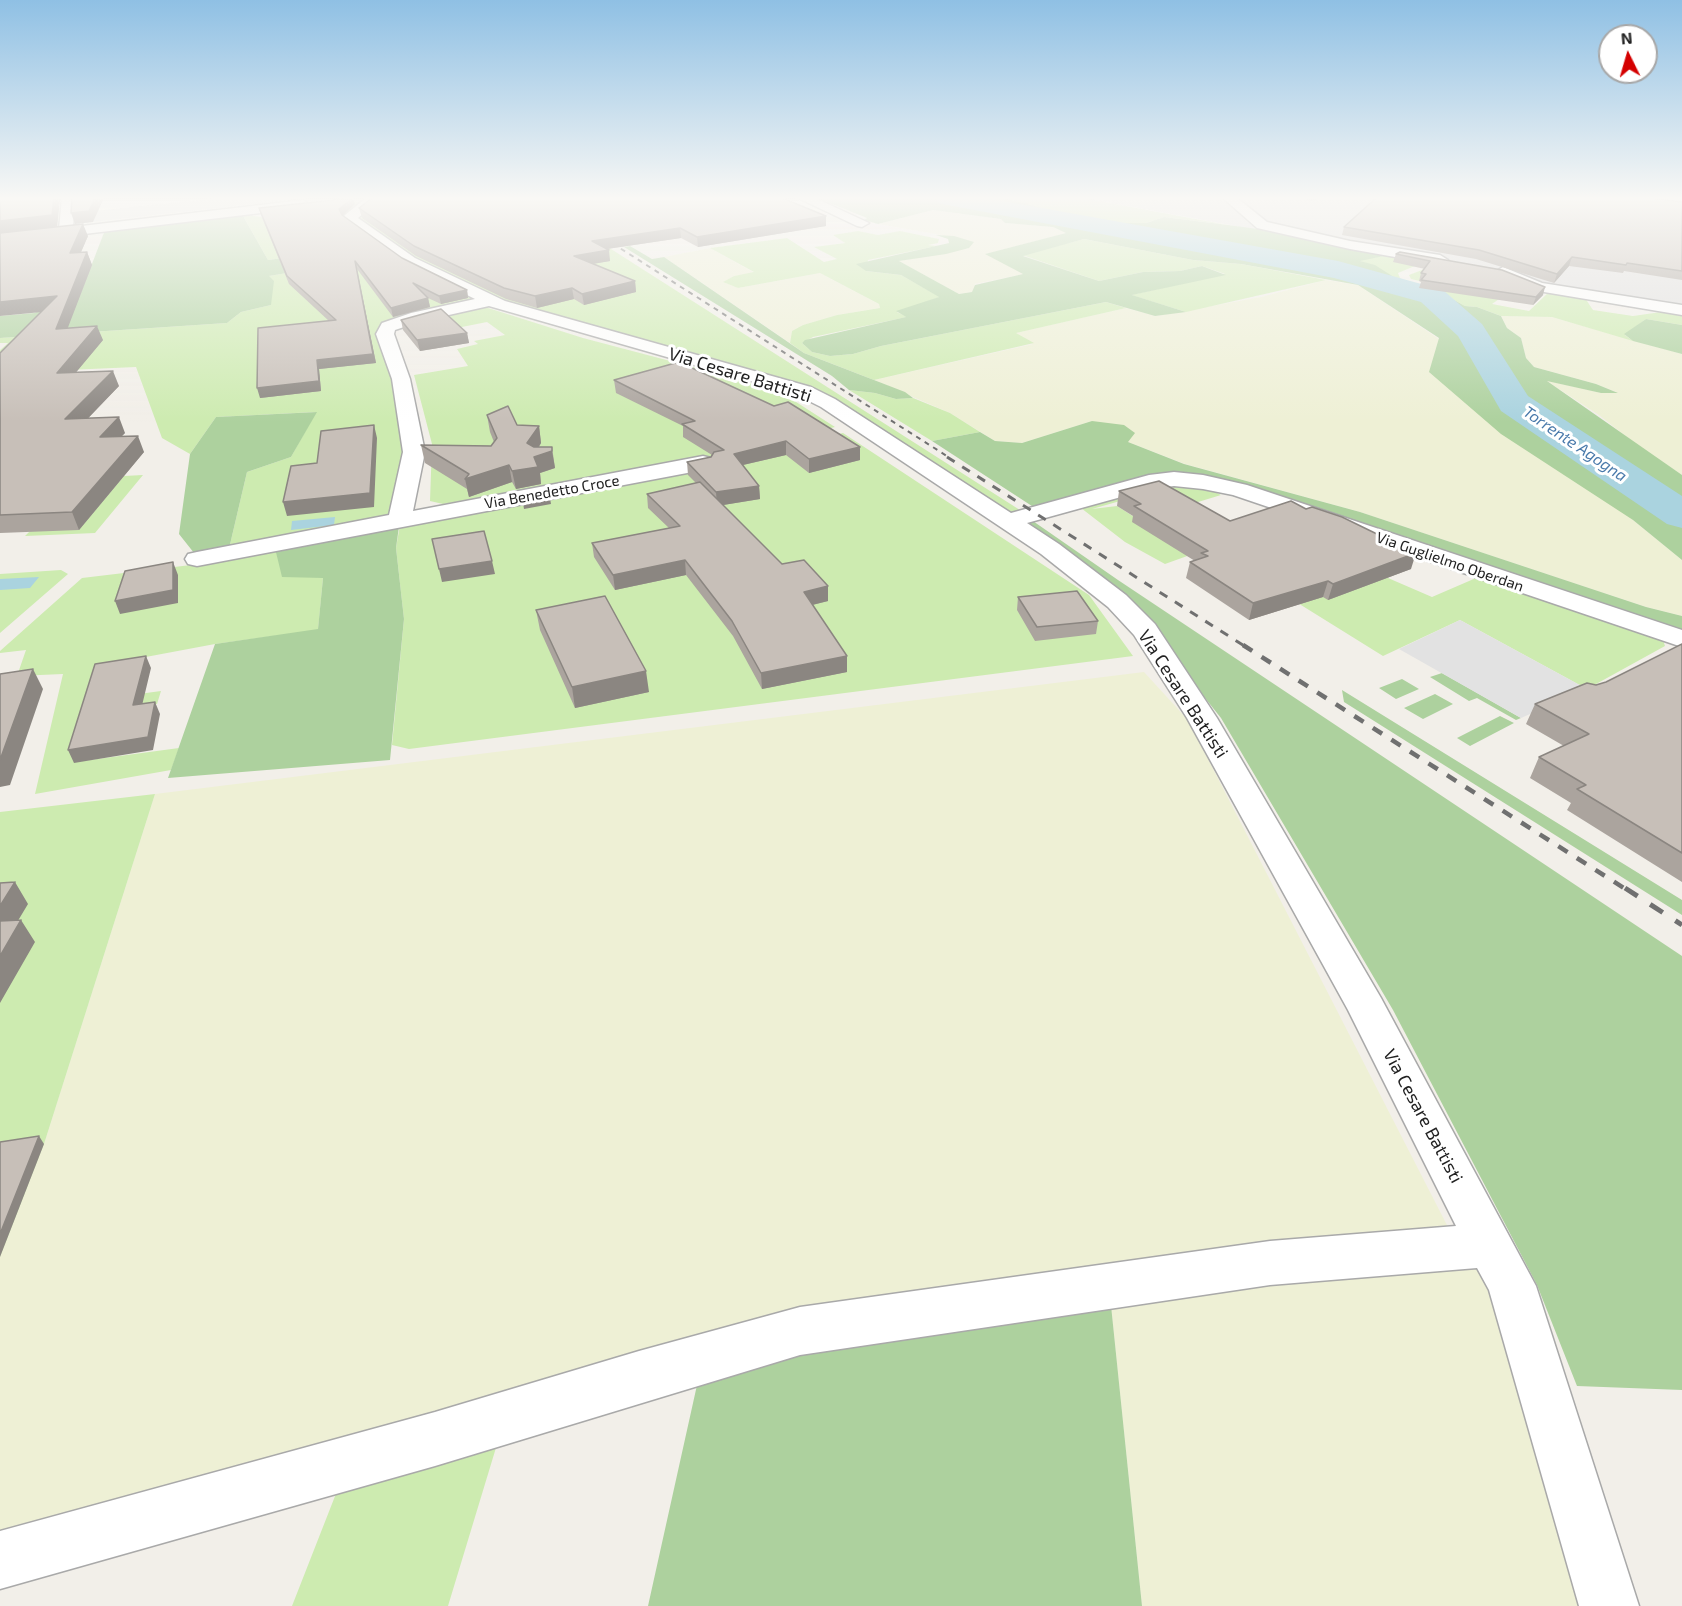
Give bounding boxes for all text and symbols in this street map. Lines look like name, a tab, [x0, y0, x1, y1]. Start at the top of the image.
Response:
north arrow	[1598, 24, 1658, 84]
text: N	[1620, 28, 1633, 48]
street label: Via Cesare Battisti	[666, 343, 814, 407]
water label: Torrente Agogna	[1520, 402, 1630, 486]
street label: Via Benedetto Croce	[483, 471, 621, 513]
street label: Via Guglielmo Oberdan	[1374, 528, 1526, 596]
street label: Via Cesare Battisti	[1133, 626, 1233, 762]
street label: Via Cesare Battisti	[1379, 1045, 1467, 1187]

